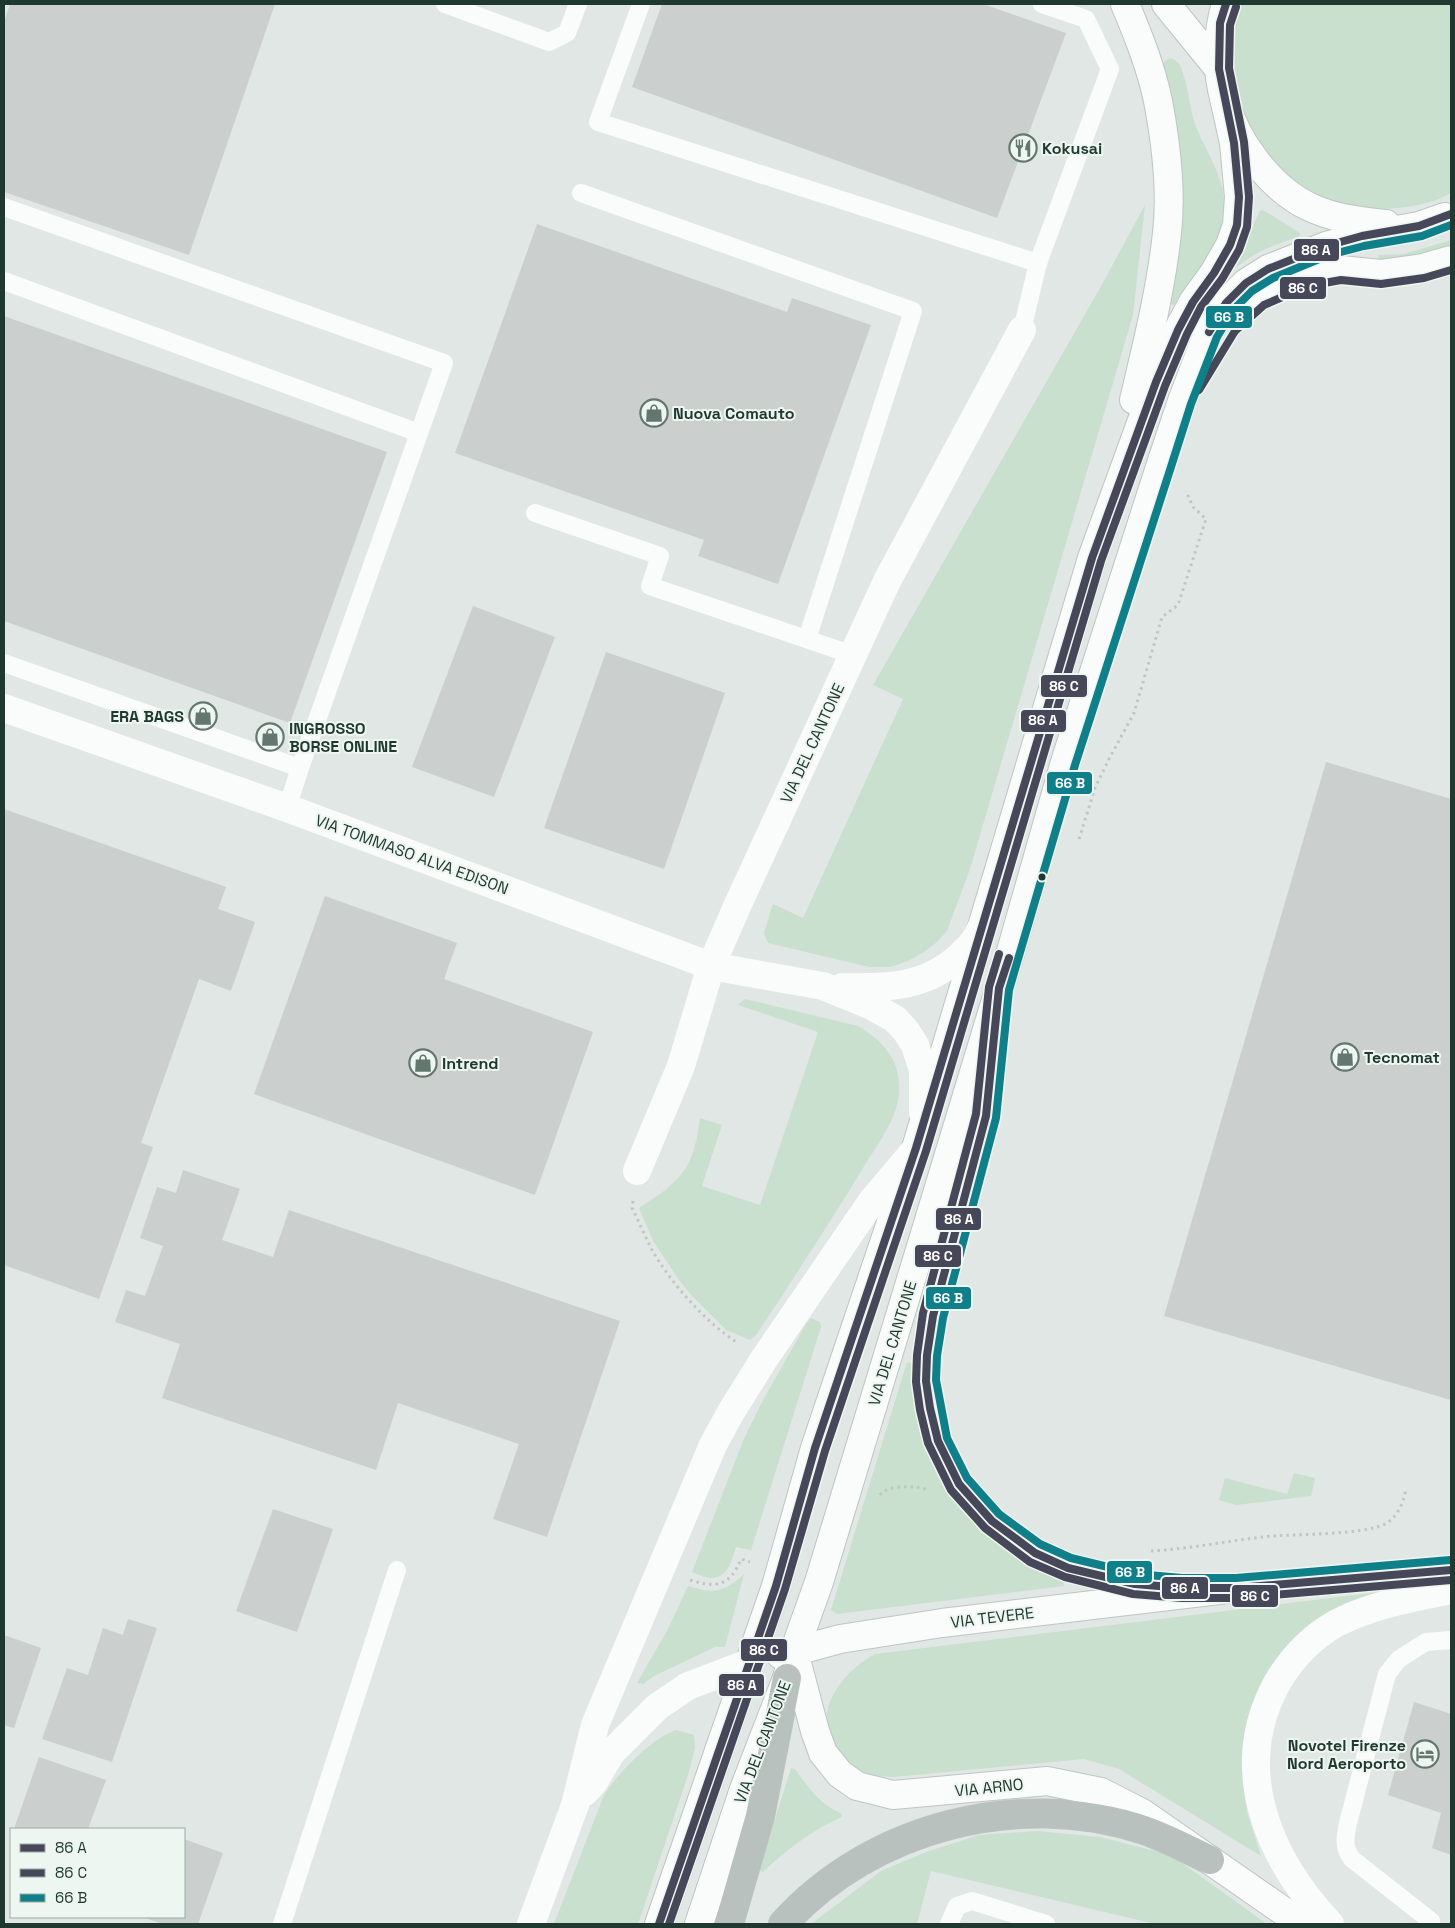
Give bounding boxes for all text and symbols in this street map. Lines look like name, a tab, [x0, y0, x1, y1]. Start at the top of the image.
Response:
restaurant icon: Kokusai	[1008, 133, 1038, 163]
place label: Kokusai	[1042, 138, 1102, 159]
line badge: 86 A	[1293, 238, 1340, 262]
text: 86 A	[1301, 241, 1331, 259]
line badge: 86 C	[1279, 276, 1327, 300]
text: 86 C	[1288, 279, 1318, 297]
line badge: 66 B	[1205, 305, 1253, 329]
text: 66 B	[1214, 308, 1244, 326]
shop icon: Nuova Comauto	[639, 398, 669, 428]
place label: Nuova Comauto	[673, 403, 795, 424]
line badge: 86 C	[1040, 674, 1088, 698]
text: 86 C	[1049, 677, 1079, 695]
street label: VIA DEL CANTONE	[775, 680, 849, 807]
shop icon: ERA BAGS	[188, 701, 218, 731]
place label: ERA BAGS	[110, 706, 184, 727]
line badge: 86 A	[1020, 709, 1067, 733]
text: 86 A	[1028, 711, 1058, 729]
place label: INGROSSO BORSE ONLINE	[289, 718, 397, 757]
shop icon: INGROSSO BORSE ONLINE	[255, 722, 285, 752]
line badge: 66 B	[1046, 771, 1093, 795]
text: 66 B	[1055, 774, 1085, 792]
street label: VIA TOMMASO ALVA EDISON	[312, 810, 511, 899]
unlabelled marker	[1037, 872, 1047, 882]
shop icon: Tecnomat	[1330, 1042, 1360, 1072]
place label: Tecnomat	[1364, 1047, 1440, 1068]
shop icon: Intrend	[408, 1048, 438, 1078]
place label: Intrend	[442, 1053, 499, 1074]
line badge: 86 A	[935, 1207, 982, 1231]
text: 86 A	[944, 1210, 974, 1228]
line badge: 86 C	[914, 1244, 962, 1268]
text: 86 C	[923, 1247, 953, 1265]
street label: VIA DEL CANTONE	[863, 1278, 922, 1408]
line badge: 66 B	[925, 1286, 972, 1310]
text: 66 B	[933, 1289, 963, 1307]
line badge: 66 B	[1106, 1560, 1153, 1584]
text: 66 B	[1115, 1563, 1145, 1581]
line badge: 86 A	[1161, 1576, 1209, 1600]
text: 86 A	[1170, 1579, 1200, 1597]
line badge: 86 C	[1231, 1584, 1279, 1608]
text: 86 C	[1240, 1587, 1270, 1605]
street label: VIA TEVERE	[949, 1602, 1035, 1633]
line badge: 86 C	[740, 1638, 788, 1662]
text: 86 C	[749, 1641, 779, 1659]
line badge: 86 A	[718, 1673, 765, 1697]
text: 86 A	[727, 1676, 757, 1694]
street label: VIA DEL CANTONE	[729, 1678, 796, 1807]
place label: Novotel Firenze Nord Aeroporto	[1287, 1735, 1406, 1774]
hotel icon: Novotel Firenze Nord Aeroporto	[1410, 1739, 1440, 1769]
street label: VIA ARNO	[954, 1773, 1024, 1802]
legend	[10, 1828, 185, 1918]
text: 86 A	[55, 1838, 87, 1857]
text: 86 C	[55, 1863, 87, 1882]
text: 66 B	[55, 1888, 87, 1907]

